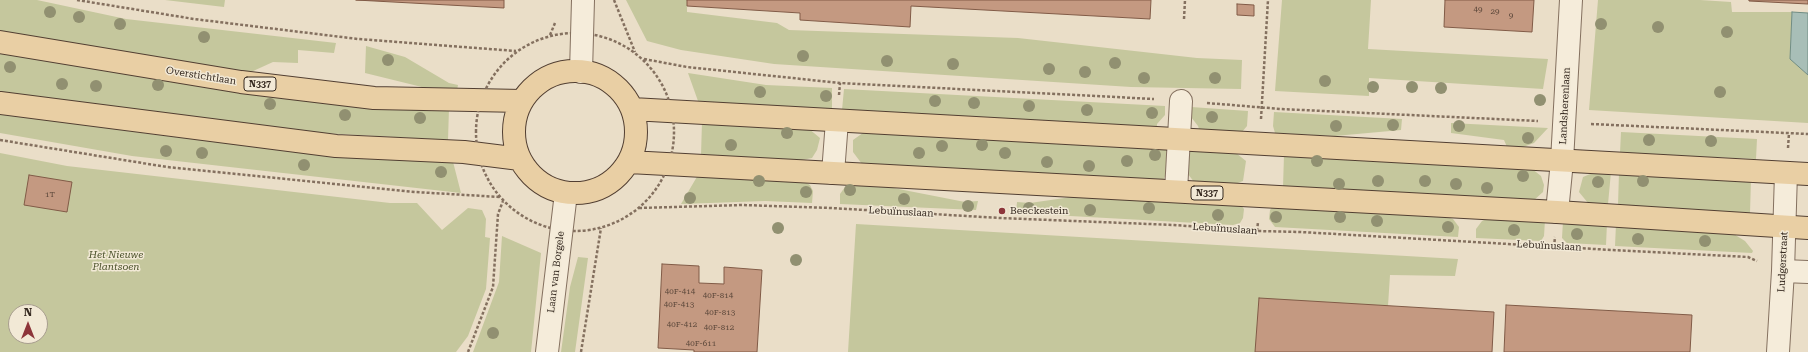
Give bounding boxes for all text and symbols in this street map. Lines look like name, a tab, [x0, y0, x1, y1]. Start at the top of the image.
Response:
house number: 49	[1474, 5, 1482, 15]
house number: 29	[1491, 7, 1499, 17]
house number: 9	[1509, 11, 1513, 21]
street label: Overstichtlaan	[165, 65, 237, 87]
street label: Landsherenlaan	[1557, 67, 1573, 145]
road number: N337	[244, 77, 276, 91]
road number: N337	[1191, 186, 1223, 200]
house number: 1T	[45, 190, 55, 200]
street label: Lebuïnuslaan	[868, 204, 934, 220]
place label: Beeckestein	[1010, 205, 1068, 217]
marker: Beeckestein	[997, 206, 1007, 216]
street label: Lebuïnuslaan	[1192, 221, 1258, 237]
street label: Laan van Borgele	[545, 230, 567, 314]
street label: Ludgerstraat	[1775, 231, 1791, 293]
street label: Lebuïnuslaan	[1516, 238, 1582, 254]
park label: Het Nieuwe Plantsoen	[89, 249, 143, 272]
house number: 40F-414	[665, 287, 695, 297]
house number: 40F-814	[703, 291, 733, 301]
house number: 40F-413	[664, 300, 694, 310]
north arrow	[8, 304, 48, 344]
text: N	[24, 306, 32, 319]
house number: 40F-813	[705, 308, 735, 318]
house number: 40F-412	[667, 320, 697, 330]
house number: 40F-812	[704, 323, 734, 333]
house number: 40F-611	[686, 339, 716, 349]

